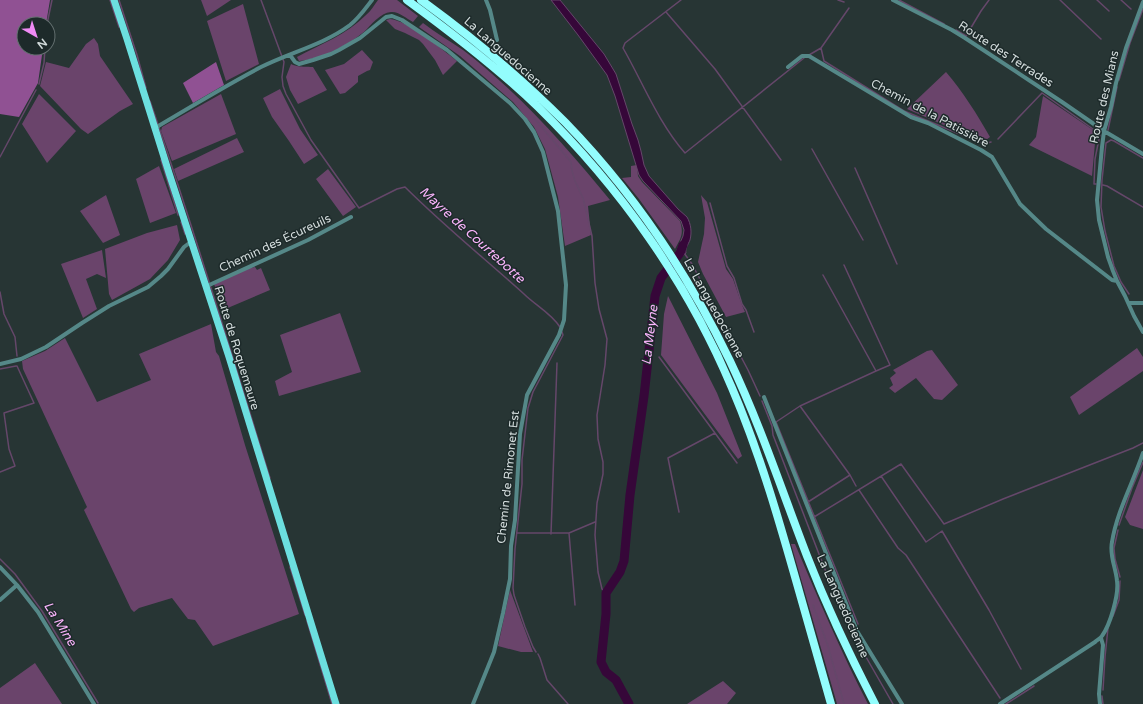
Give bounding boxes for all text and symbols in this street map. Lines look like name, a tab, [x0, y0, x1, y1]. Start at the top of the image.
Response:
street label: La Languedocienne	[461, 14, 555, 98]
north arrow	[16, 16, 56, 56]
street label: Route des Terrades	[956, 18, 1056, 90]
text: N	[34, 36, 50, 51]
street label: Route des Mians	[1086, 49, 1122, 145]
street label: Chemin de la Patissière	[869, 76, 992, 150]
water label: Mayre de Courtebotte	[416, 183, 528, 287]
street label: Chemin des Écureuils	[217, 211, 333, 275]
street label: La Languedocienne	[681, 256, 747, 360]
street label: Route de Roquemaure	[211, 284, 263, 412]
water label: La Meyne	[638, 304, 662, 366]
street label: Chemin de Rimonet Est	[494, 409, 522, 544]
street label: La Languedocienne	[814, 552, 872, 660]
water label: La Mine	[40, 599, 80, 650]

